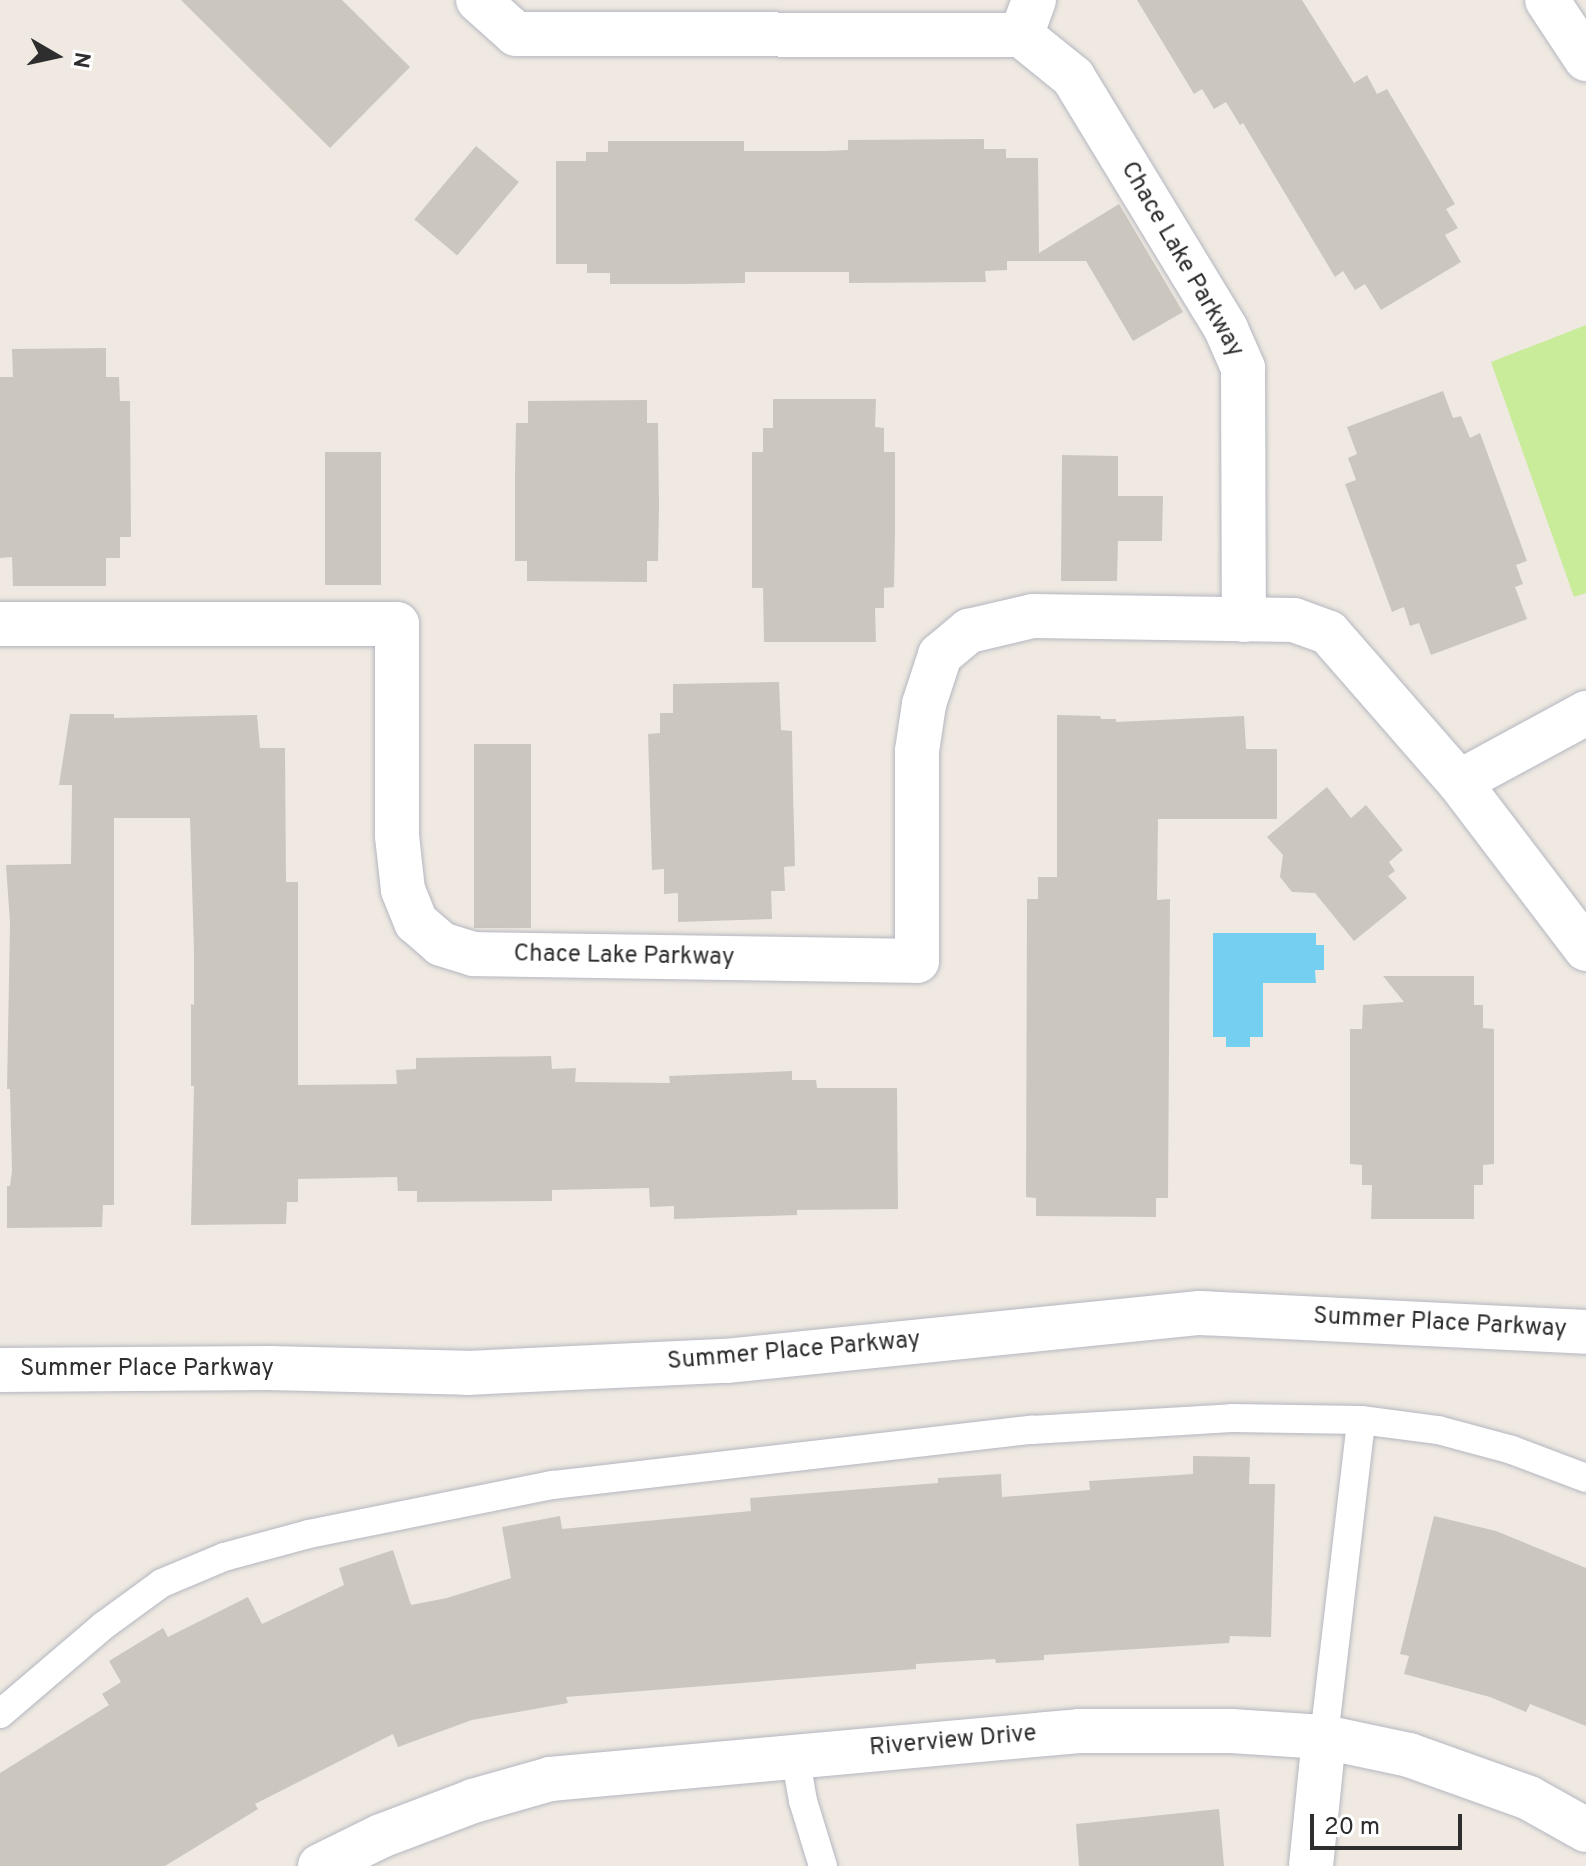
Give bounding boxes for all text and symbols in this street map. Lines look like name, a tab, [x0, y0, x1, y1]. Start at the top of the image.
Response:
north arrow	[16, 16, 96, 96]
text: N	[66, 50, 95, 70]
street label: Chace Lake Parkway	[1113, 157, 1249, 363]
street label: Chace Lake Parkway	[513, 941, 735, 973]
street label: Summer Place Parkway	[1312, 1303, 1568, 1345]
street label: Summer Place Parkway	[666, 1327, 922, 1377]
street label: Summer Place Parkway	[20, 1356, 274, 1384]
street label: Riverview Drive	[868, 1720, 1038, 1764]
scale bar	[1314, 1798, 1466, 1848]
text: 20 m	[1324, 1813, 1380, 1843]

